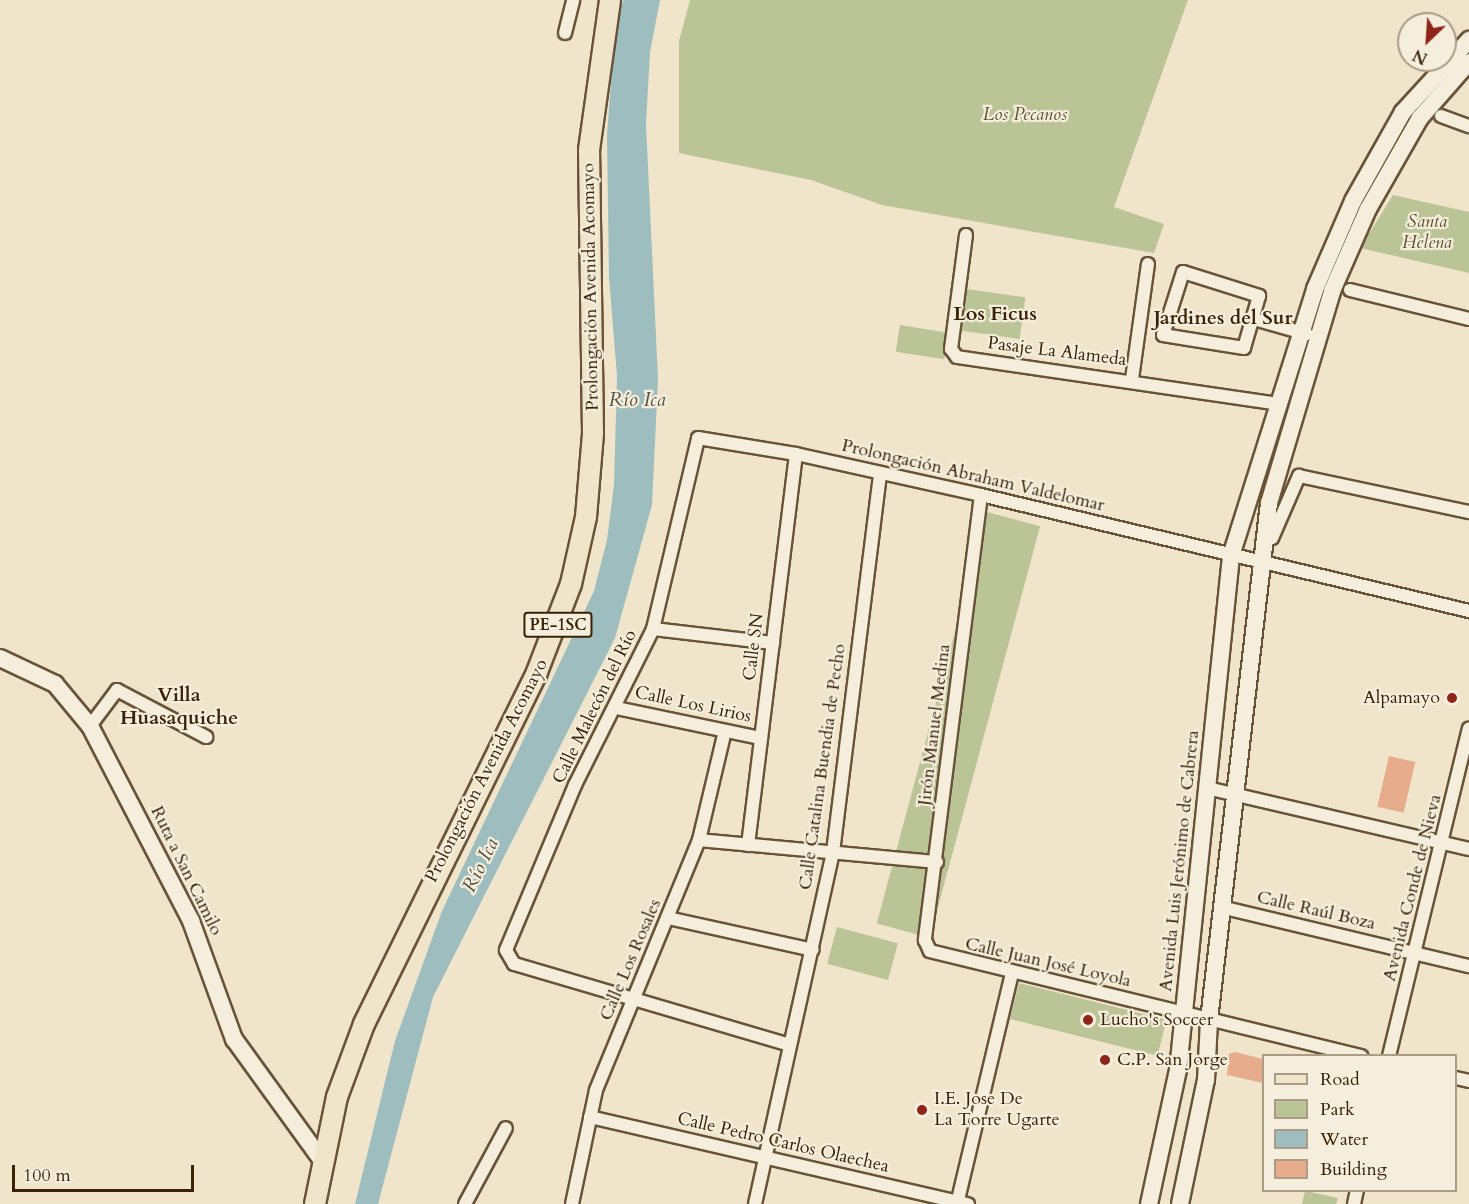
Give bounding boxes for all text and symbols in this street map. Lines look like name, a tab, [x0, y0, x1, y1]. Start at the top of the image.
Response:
north arrow	[1397, 12, 1457, 72]
text: N	[1409, 44, 1431, 69]
park label: Los Pecanos	[983, 104, 1067, 126]
street label: Prolongación Avenida Acomayo	[578, 163, 604, 411]
park label: Santa Helena	[1402, 212, 1452, 254]
district label: Los Ficus	[953, 301, 1037, 325]
district label: Jardines del Sur	[1153, 305, 1293, 329]
street label: Pasaje La Alameda	[986, 333, 1128, 371]
water label: Río Ica	[608, 387, 666, 411]
street label: Prolongación Abraham Valdelomar	[839, 435, 1107, 517]
road number: PE-1SC	[522, 612, 594, 638]
street label: Calle SN	[739, 612, 769, 682]
street label: Calle Malecón del Río	[548, 626, 642, 788]
street label: Calle Catalina Buendia de Pecho	[795, 643, 851, 891]
street label: Jirón Manuel Medina	[914, 643, 956, 807]
street label: Prolongación Avenida Acomayo	[421, 656, 553, 886]
street label: Calle Los Lirios	[633, 682, 753, 728]
district label: Villa Huasaquiche	[120, 683, 238, 730]
place label: Alpamayo	[1363, 687, 1440, 709]
marker: Alpamayo	[1445, 691, 1459, 705]
street label: Avenida Luis Jerónimo de Cabrera	[1156, 729, 1204, 993]
street label: Avenida Conde de Nieva	[1379, 792, 1447, 984]
street label: Ruta a San Camilo	[145, 803, 227, 939]
water label: Río Ica	[457, 834, 503, 896]
street label: Calle Raúl Boza	[1255, 887, 1377, 935]
street label: Calle Los Rosales	[596, 896, 666, 1024]
street label: Calle Juan José Loyola	[963, 933, 1133, 993]
place label: Lucho's Soccer	[1100, 1009, 1213, 1031]
marker: Lucho's Soccer	[1081, 1013, 1095, 1027]
place label: C.P. San Jorge	[1117, 1049, 1228, 1071]
marker: C.P. San Jorge	[1098, 1053, 1112, 1067]
legend	[1262, 1054, 1457, 1192]
text: Road	[1320, 1067, 1360, 1092]
place label: I.E. Jose De La Torre Ugarte	[934, 1089, 1060, 1132]
text: Park	[1320, 1097, 1355, 1122]
marker: I.E. Jose De La Torre Ugarte	[915, 1103, 929, 1117]
street label: Calle Pedro Carlos Olaechea	[675, 1108, 891, 1178]
text: Water	[1320, 1127, 1368, 1152]
scale bar	[15, 1153, 196, 1191]
text: Building	[1320, 1157, 1387, 1182]
text: 100 m	[23, 1163, 71, 1188]

